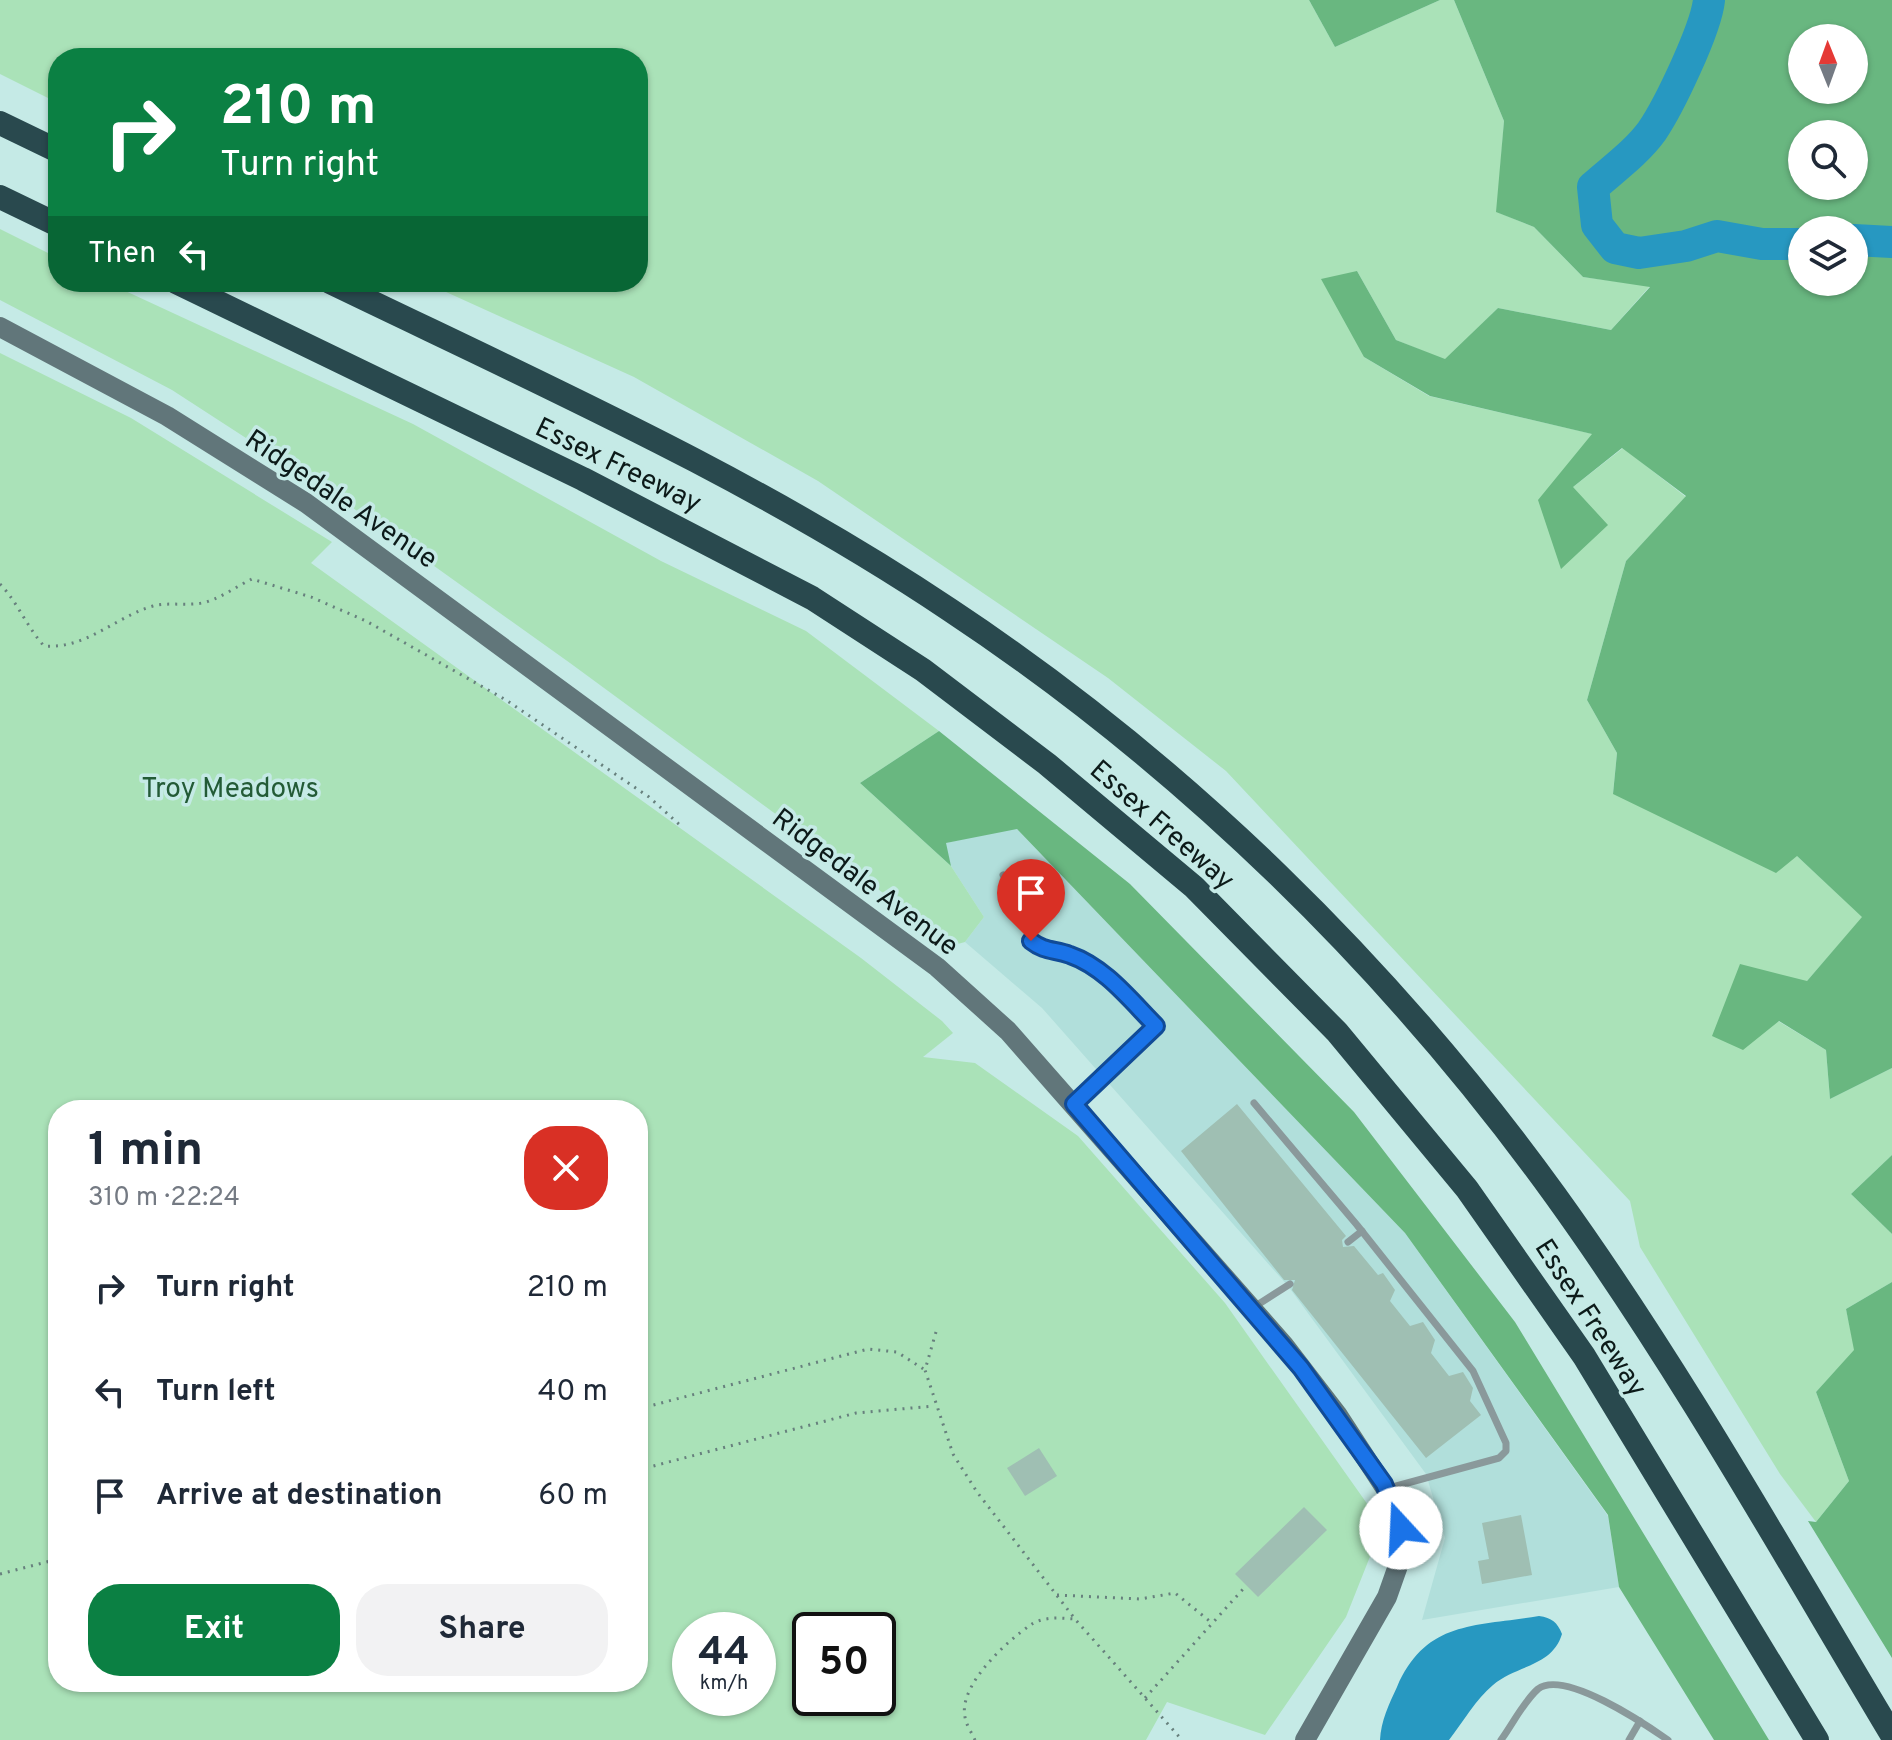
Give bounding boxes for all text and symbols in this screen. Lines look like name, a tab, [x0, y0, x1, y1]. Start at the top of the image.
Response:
north arrow	[1788, 24, 1868, 104]
map controls	[1788, 24, 1868, 296]
text: 210 m	[220, 74, 377, 144]
icon: right	[88, 80, 192, 184]
button: search	[1788, 120, 1868, 200]
text: Turn right	[220, 143, 379, 189]
button: layers	[1788, 216, 1868, 296]
icon: left	[172, 232, 216, 276]
text: Then	[88, 236, 156, 273]
street label: Essex Freeway	[528, 411, 707, 523]
street label: Ridgedale Avenue	[237, 423, 443, 578]
street label: Essex Freeway	[1081, 753, 1241, 899]
park label: Troy Meadows	[141, 772, 319, 808]
street label: Ridgedale Avenue	[764, 801, 965, 965]
pin	[997, 859, 1065, 941]
icon: arrive	[1009, 871, 1053, 915]
text: 1 min	[88, 1122, 203, 1182]
button: close	[524, 1126, 608, 1210]
text: 310 m · 22:24	[88, 1182, 240, 1215]
street label: Essex Freeway	[1525, 1233, 1654, 1404]
icon: right	[88, 1266, 132, 1310]
text: Turn right	[156, 1270, 294, 1307]
text: 210 m	[527, 1270, 608, 1307]
icon: left	[88, 1370, 132, 1414]
text: Turn left	[156, 1374, 276, 1411]
text: 40 m	[538, 1374, 608, 1411]
icon: arrive	[88, 1474, 132, 1518]
text: Arrive at destination	[156, 1478, 442, 1515]
text: 60 m	[538, 1478, 608, 1515]
position arrow	[1359, 1486, 1443, 1570]
button: Exit	[88, 1584, 340, 1676]
button: Share	[356, 1584, 608, 1676]
speed limit sign: 50	[792, 1612, 896, 1716]
text: 44	[698, 1629, 750, 1679]
text: km/h	[700, 1671, 748, 1697]

